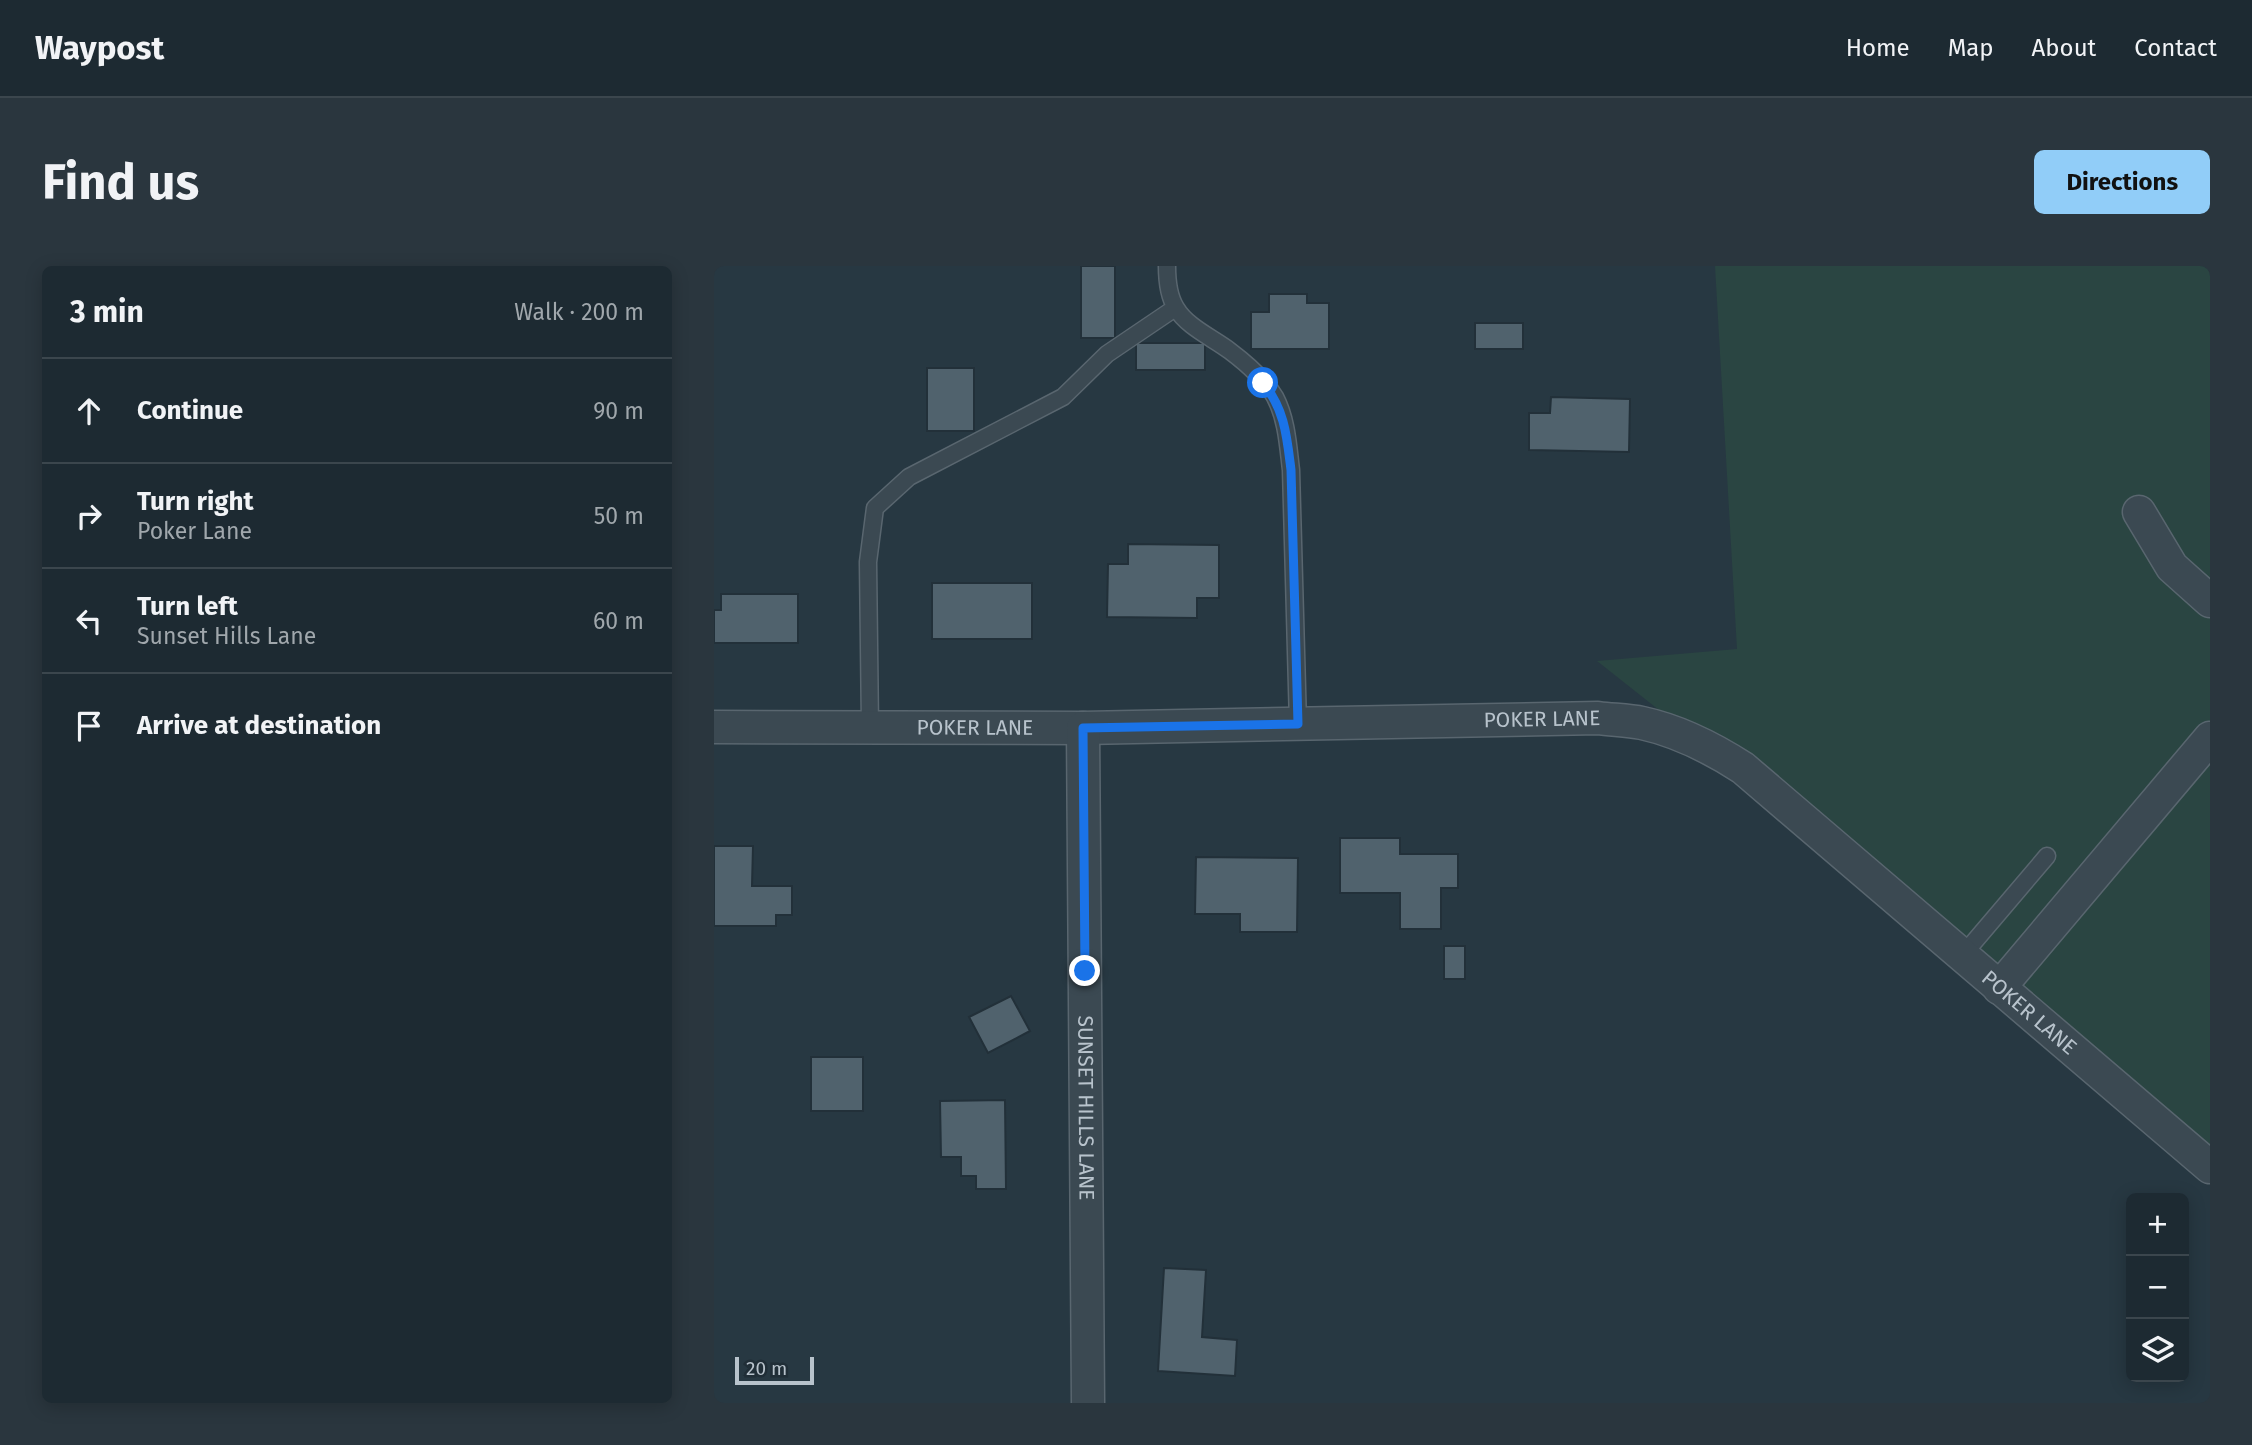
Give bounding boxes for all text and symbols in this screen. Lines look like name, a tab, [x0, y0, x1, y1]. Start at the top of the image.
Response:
text: Waypost	[35, 28, 164, 68]
text: Home	[1846, 34, 1910, 62]
text: Map	[1948, 34, 1994, 62]
text: About	[2032, 34, 2096, 62]
text: Contact	[2134, 34, 2217, 62]
button: Directions	[2034, 150, 2210, 214]
text: Find us	[42, 153, 199, 212]
text: 3 min	[70, 294, 144, 330]
text: Walk · 200 m	[514, 298, 644, 326]
route start	[1247, 367, 1278, 398]
icon: ahead	[70, 392, 108, 430]
text: Continue	[137, 395, 243, 426]
text: 90 m	[593, 397, 644, 425]
text: Turn right	[137, 486, 254, 517]
icon: right	[70, 497, 108, 535]
text: 50 m	[594, 502, 644, 530]
text: Poker Lane	[137, 517, 252, 545]
text: Turn left	[137, 591, 238, 622]
icon: left	[70, 602, 108, 640]
text: 60 m	[593, 607, 644, 635]
text: Sunset Hills Lane	[137, 622, 316, 650]
street label: POKER LANE	[1483, 705, 1601, 733]
icon: arrive	[70, 707, 108, 745]
text: Arrive at destination	[137, 710, 381, 741]
street label: POKER LANE	[917, 715, 1033, 741]
route end	[1069, 955, 1100, 986]
street label: POKER LANE	[1976, 965, 2082, 1060]
street label: SUNSET HILLS LANE	[1072, 1015, 1099, 1201]
map controls	[2126, 1193, 2189, 1382]
button: +	[2126, 1193, 2189, 1256]
button: −	[2126, 1256, 2189, 1319]
button: layers	[2126, 1319, 2189, 1382]
scale bar	[735, 1354, 814, 1386]
text: 20 m	[746, 1357, 787, 1380]

